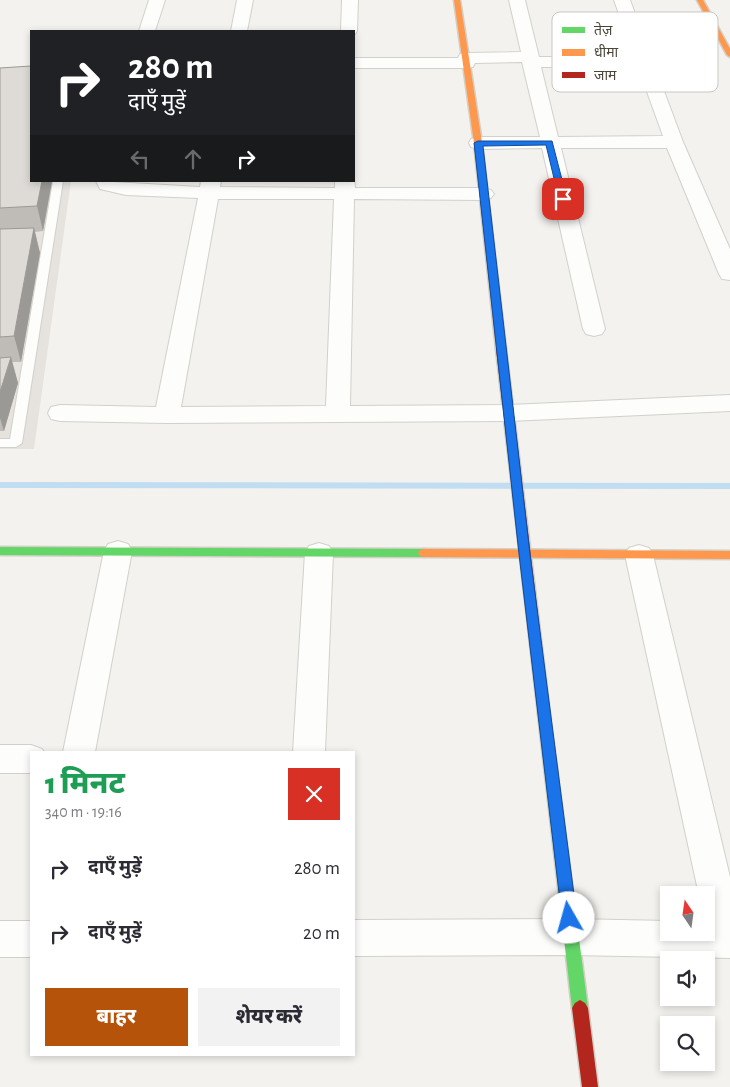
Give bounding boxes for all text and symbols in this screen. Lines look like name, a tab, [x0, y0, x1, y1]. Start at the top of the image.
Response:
legend	[552, 12, 718, 92]
text: तेज़	[594, 21, 613, 38]
text: धीमा	[594, 44, 619, 60]
icon: right	[45, 50, 110, 115]
text: 280 m	[128, 50, 214, 85]
text: जाम	[594, 69, 617, 83]
text: दाएँ मुड़ें	[128, 91, 186, 113]
icon: left	[126, 145, 154, 173]
icon: ahead	[179, 145, 207, 173]
icon: right	[232, 145, 260, 173]
pin	[542, 178, 584, 220]
icon: arrive	[549, 185, 577, 213]
button: close	[288, 768, 340, 820]
text: 1 मिनट	[45, 769, 125, 799]
text: 340 m · 19:16	[45, 804, 122, 820]
icon: right	[45, 855, 73, 883]
text: दाएँ मुड़ें	[88, 858, 142, 877]
text: 280 m	[294, 859, 340, 878]
north arrow	[660, 886, 715, 941]
map controls	[660, 886, 715, 1071]
position arrow	[542, 891, 594, 943]
icon: right	[45, 920, 73, 948]
text: दाएँ मुड़ें	[88, 923, 142, 942]
text: 20 m	[303, 924, 340, 943]
button: sound	[660, 951, 715, 1006]
button: बाहर	[45, 988, 188, 1046]
button: शेयर करें	[198, 988, 340, 1046]
button: search	[660, 1016, 715, 1071]

